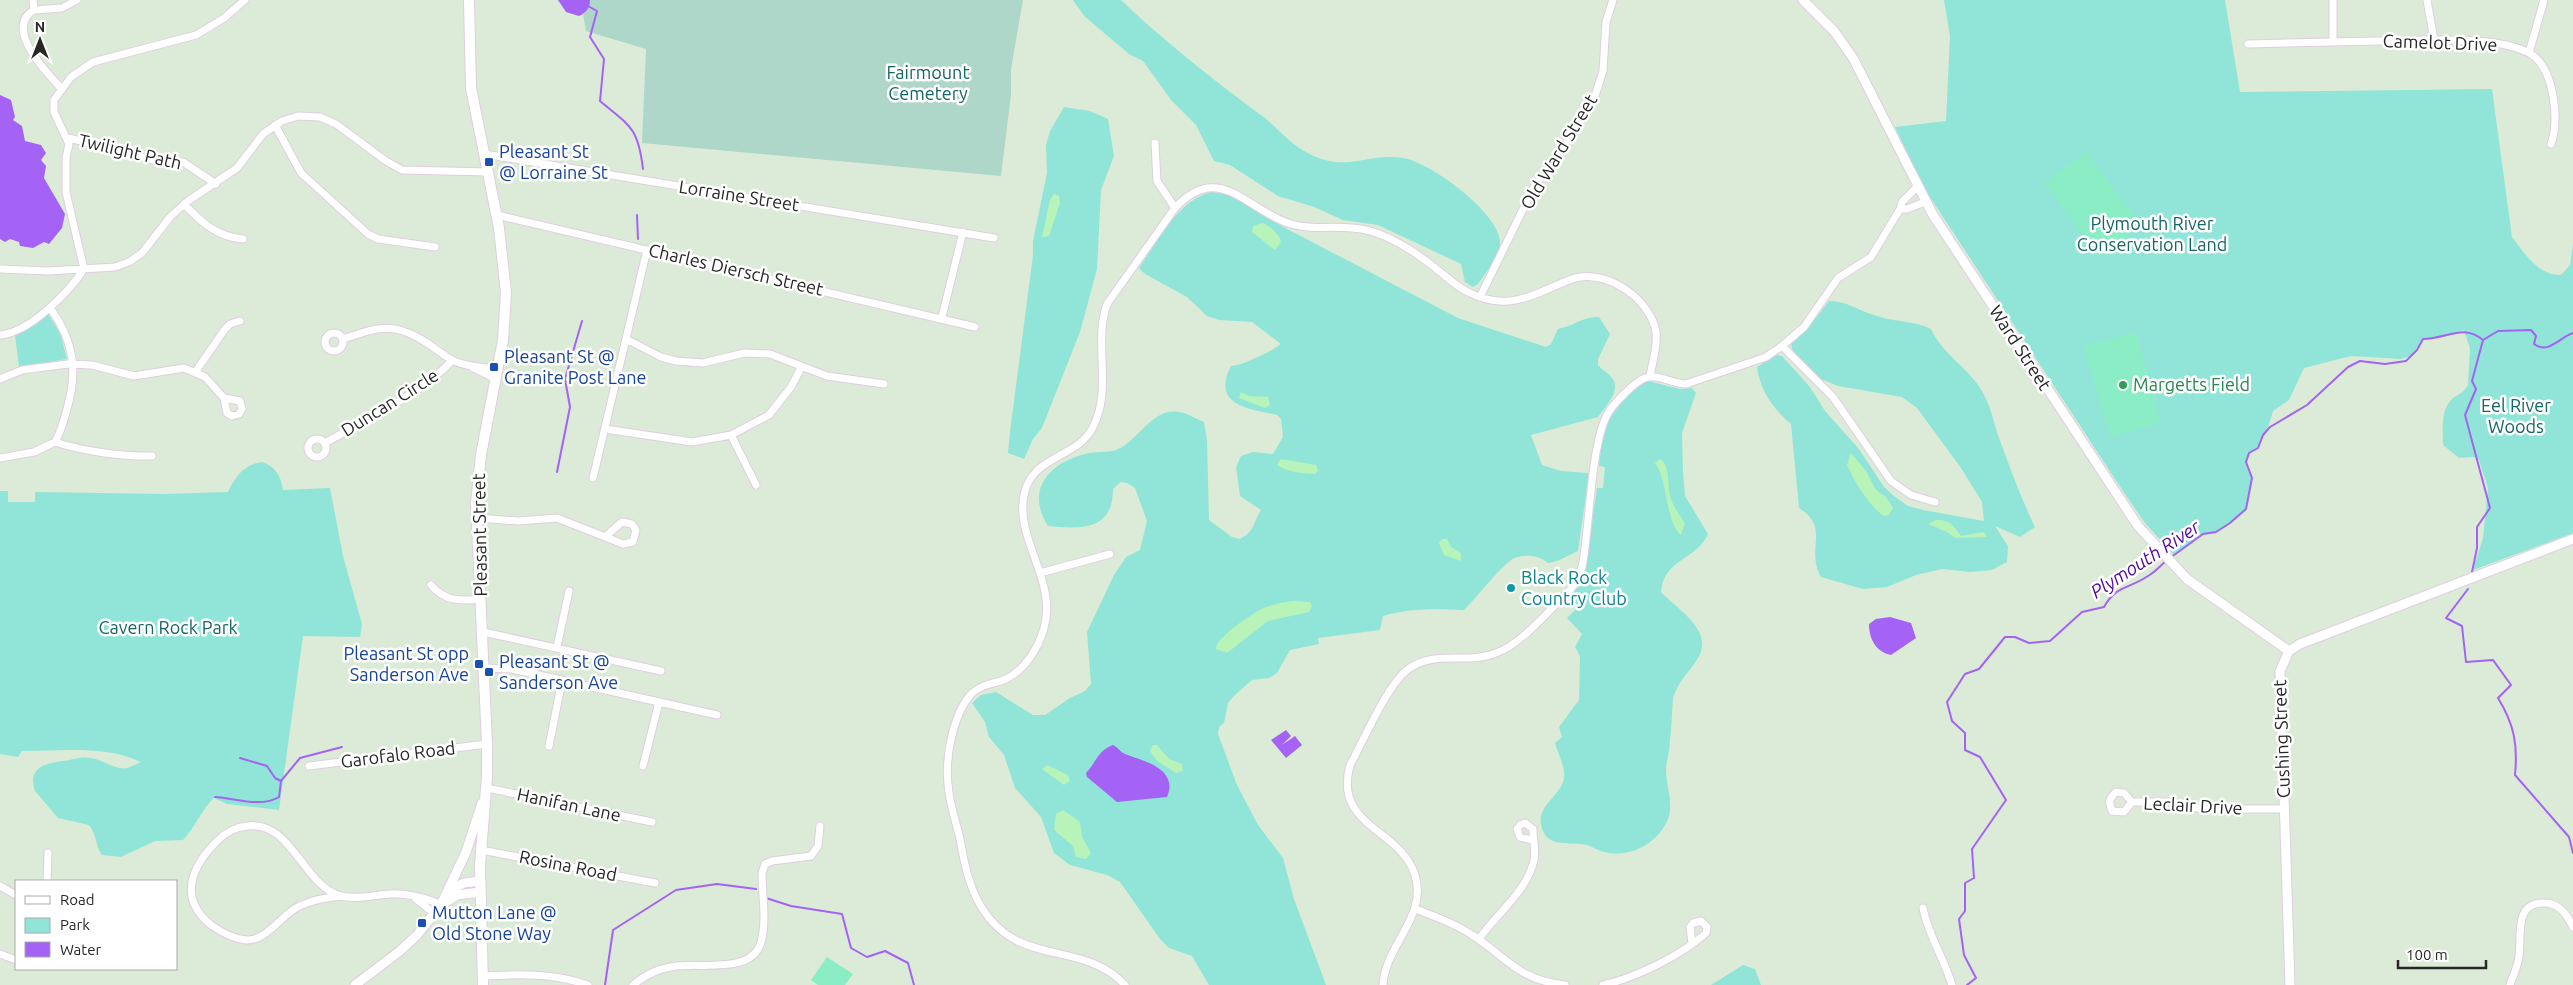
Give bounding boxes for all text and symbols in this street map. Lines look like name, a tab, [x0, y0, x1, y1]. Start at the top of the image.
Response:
north arrow	[15, 15, 65, 65]
text: N	[35, 19, 45, 35]
street label: Camelot Drive	[2382, 30, 2498, 54]
park label: Fairmount Cemetery	[887, 62, 969, 103]
street label: Old Ward Street	[1516, 90, 1600, 213]
street label: Twilight Path	[77, 129, 184, 173]
place label: Pleasant St @ Lorraine St	[499, 141, 608, 182]
marker: Pleasant St @ Lorraine St	[483, 156, 495, 168]
street label: Lorraine Street	[678, 176, 801, 214]
park label: Plymouth River Conservation Land	[2077, 213, 2227, 254]
street label: Charles Diersch Street	[647, 239, 826, 299]
street label: Ward Street	[1986, 301, 2056, 394]
place label: Pleasant St @ Granite Post Lane	[504, 346, 647, 387]
marker: Pleasant St @ Granite Post Lane	[488, 361, 500, 373]
street label: Duncan Circle	[337, 364, 442, 440]
place label: Margetts Field	[2133, 374, 2250, 394]
marker: Margetts Field	[2117, 379, 2129, 391]
park label: Eel River Woods	[2481, 395, 2551, 436]
street label: Pleasant Street	[468, 473, 490, 597]
water label: Plymouth River	[2086, 515, 2205, 603]
place label: Black Rock Country Club	[1521, 567, 1627, 608]
marker: Black Rock Country Club	[1505, 582, 1517, 594]
park label: Cavern Rock Park	[98, 617, 238, 637]
place label: Pleasant St opp Sanderson Ave	[344, 643, 469, 684]
place label: Pleasant St @ Sanderson Ave	[499, 651, 618, 692]
marker: Pleasant St opp Sanderson Ave	[473, 658, 485, 670]
marker: Pleasant St @ Sanderson Ave	[483, 666, 495, 678]
street label: Cushing Street	[2269, 679, 2293, 799]
street label: Garofalo Road	[339, 737, 456, 771]
street label: Hanifan Lane	[515, 783, 623, 825]
street label: Leclair Drive	[2143, 792, 2243, 818]
street label: Rosina Road	[518, 846, 619, 884]
legend	[15, 880, 178, 970]
text: Road	[60, 891, 95, 908]
place label: Mutton Lane @ Old Stone Way	[432, 902, 557, 943]
text: Park	[60, 916, 90, 933]
marker: Mutton Lane @ Old Stone Way	[416, 917, 428, 929]
scale bar	[2398, 938, 2486, 970]
text: Water	[60, 941, 101, 958]
text: 100 m	[2406, 946, 2448, 963]

